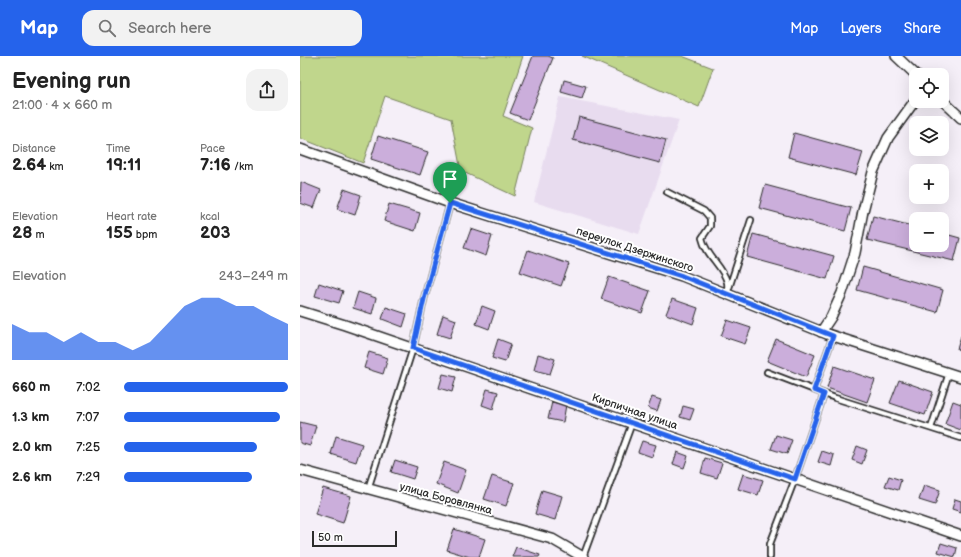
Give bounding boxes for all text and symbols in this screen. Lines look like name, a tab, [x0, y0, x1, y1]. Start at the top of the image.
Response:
search box	[82, 10, 362, 46]
text: Map	[20, 17, 58, 40]
icon: search	[96, 17, 118, 39]
text: Search here	[128, 19, 211, 38]
text: Map	[790, 20, 818, 37]
text: Layers	[840, 20, 882, 37]
text: Share	[904, 20, 941, 37]
text: Evening run	[12, 68, 131, 95]
map controls	[909, 68, 949, 252]
button: locate	[909, 68, 949, 108]
button: share	[246, 69, 288, 111]
text: 21:00 · 4 × 660 m	[12, 97, 112, 113]
button: layers	[909, 116, 949, 156]
text: Distance	[12, 142, 56, 155]
text: Time	[106, 142, 130, 155]
text: Pace	[200, 142, 225, 155]
text: 2.64	[12, 155, 46, 175]
text: 19:11	[106, 155, 142, 175]
text: 7:16	[200, 155, 231, 175]
text: km	[46, 160, 64, 173]
text: /km	[231, 160, 253, 173]
pin	[433, 162, 467, 203]
button: +	[909, 164, 949, 204]
icon: arrive	[439, 168, 461, 190]
text: Elevation	[12, 210, 58, 223]
text: Heart rate	[106, 210, 157, 223]
text: kcal	[200, 210, 220, 223]
button: −	[909, 212, 949, 252]
text: 28	[12, 223, 32, 243]
text: 155	[106, 223, 133, 243]
text: 203	[200, 223, 230, 243]
street label: переулок Дзержинского	[575, 224, 695, 275]
text: m	[32, 228, 44, 241]
text: bpm	[133, 228, 157, 241]
text: Elevation	[12, 268, 66, 284]
text: 243–249 m	[219, 268, 288, 284]
text: 660 m	[12, 379, 50, 395]
text: 7:02	[76, 379, 100, 395]
street label: Кирпичная улица	[590, 391, 680, 432]
text: 1.3 km	[12, 409, 49, 425]
text: 7:07	[76, 409, 99, 425]
text: 2.0 km	[12, 439, 52, 455]
text: 7:25	[76, 439, 100, 455]
text: 2.6 km	[12, 469, 52, 485]
text: 7:29	[76, 469, 100, 485]
street label: улица Боровлянка	[398, 480, 494, 517]
scale bar	[312, 529, 397, 548]
text: 50 m	[318, 531, 343, 544]

